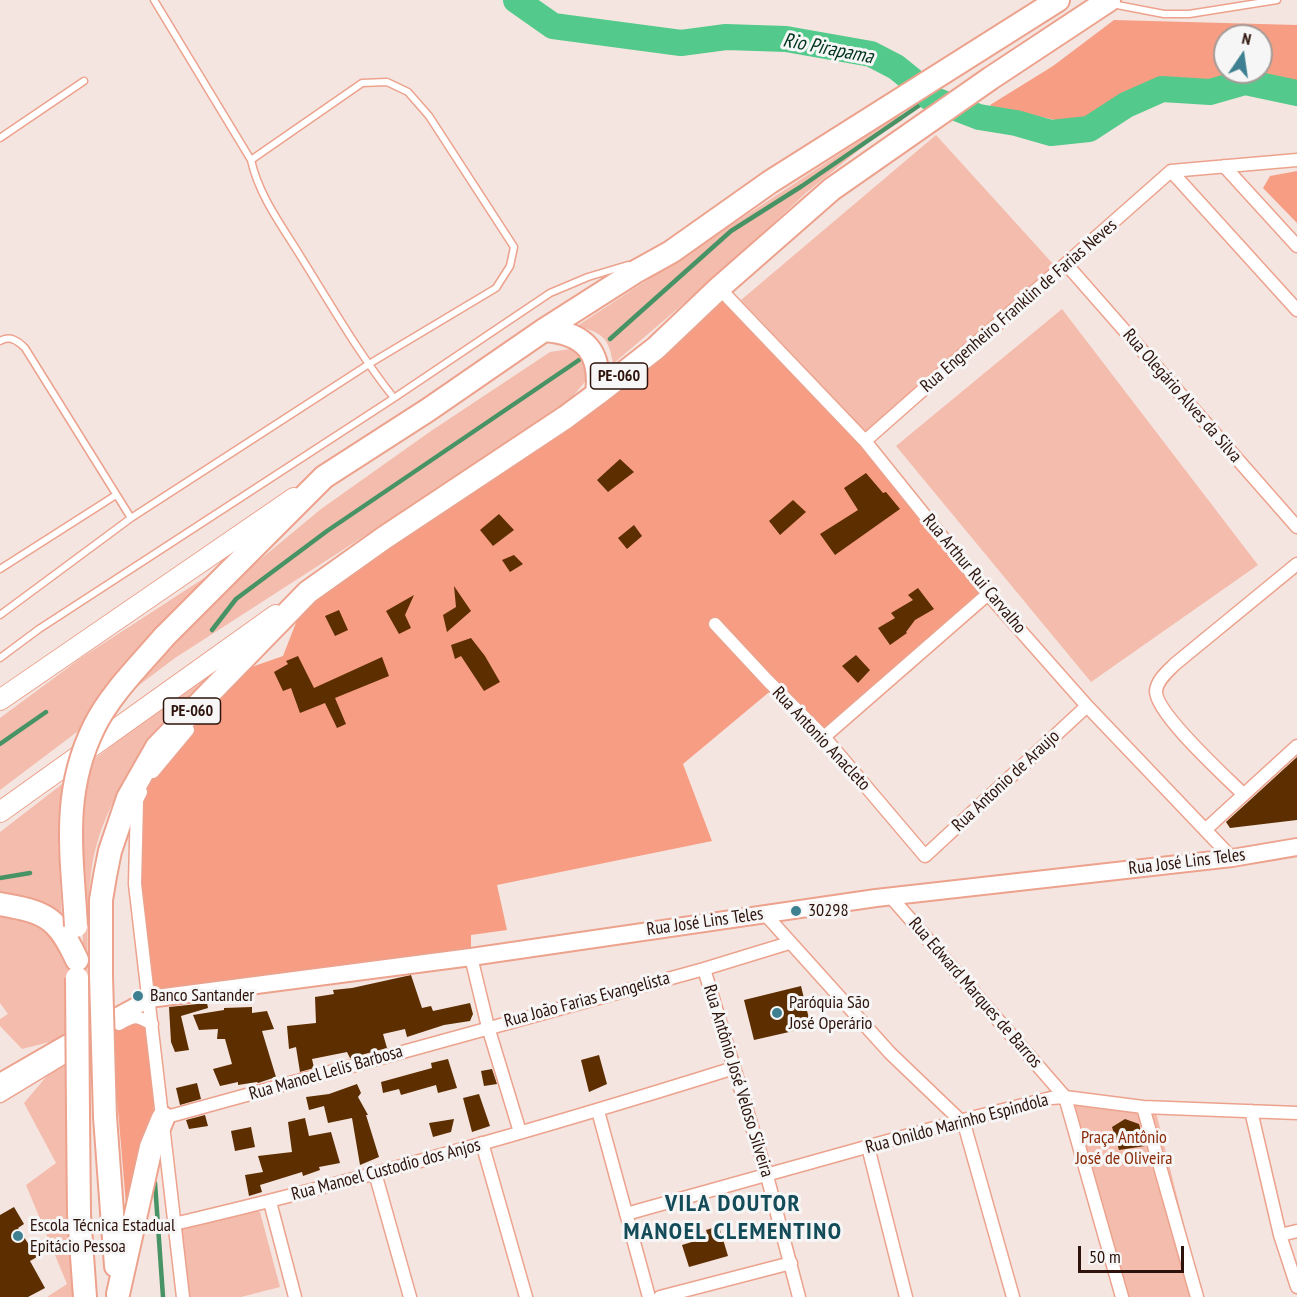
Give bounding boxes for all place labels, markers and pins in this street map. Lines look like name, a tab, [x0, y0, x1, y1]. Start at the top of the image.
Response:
place label: 30298	[808, 900, 848, 922]
marker: 30298	[789, 904, 803, 918]
place label: Banco Santander	[150, 985, 254, 1007]
marker: Banco Santander	[131, 989, 145, 1003]
place label: Paróquia São José Operário	[789, 992, 872, 1034]
marker: Paróquia São José Operário	[770, 1006, 784, 1020]
place label: Escola Técnica Estadual Epitácio Pessoa	[30, 1215, 175, 1258]
marker: Escola Técnica Estadual Epitácio Pessoa	[11, 1229, 25, 1243]

